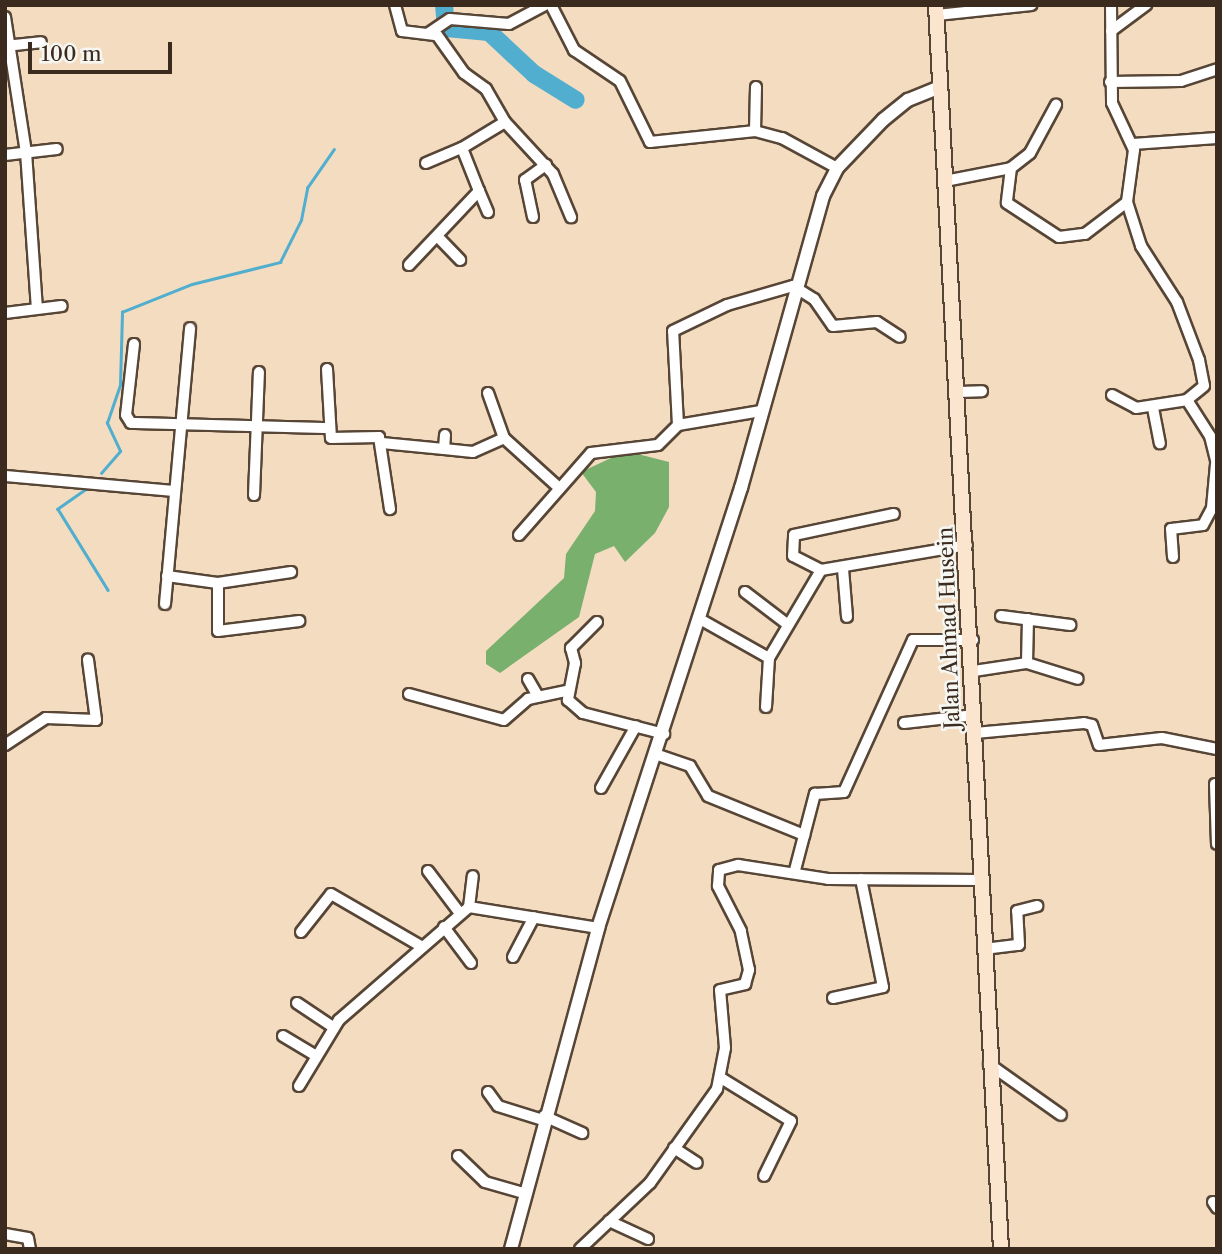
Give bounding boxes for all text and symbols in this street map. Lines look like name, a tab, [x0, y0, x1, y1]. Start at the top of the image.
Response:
scale bar	[32, 28, 175, 72]
text: 100 m	[41, 41, 102, 66]
street label: Jalan Ahmad Husein	[933, 526, 965, 730]

